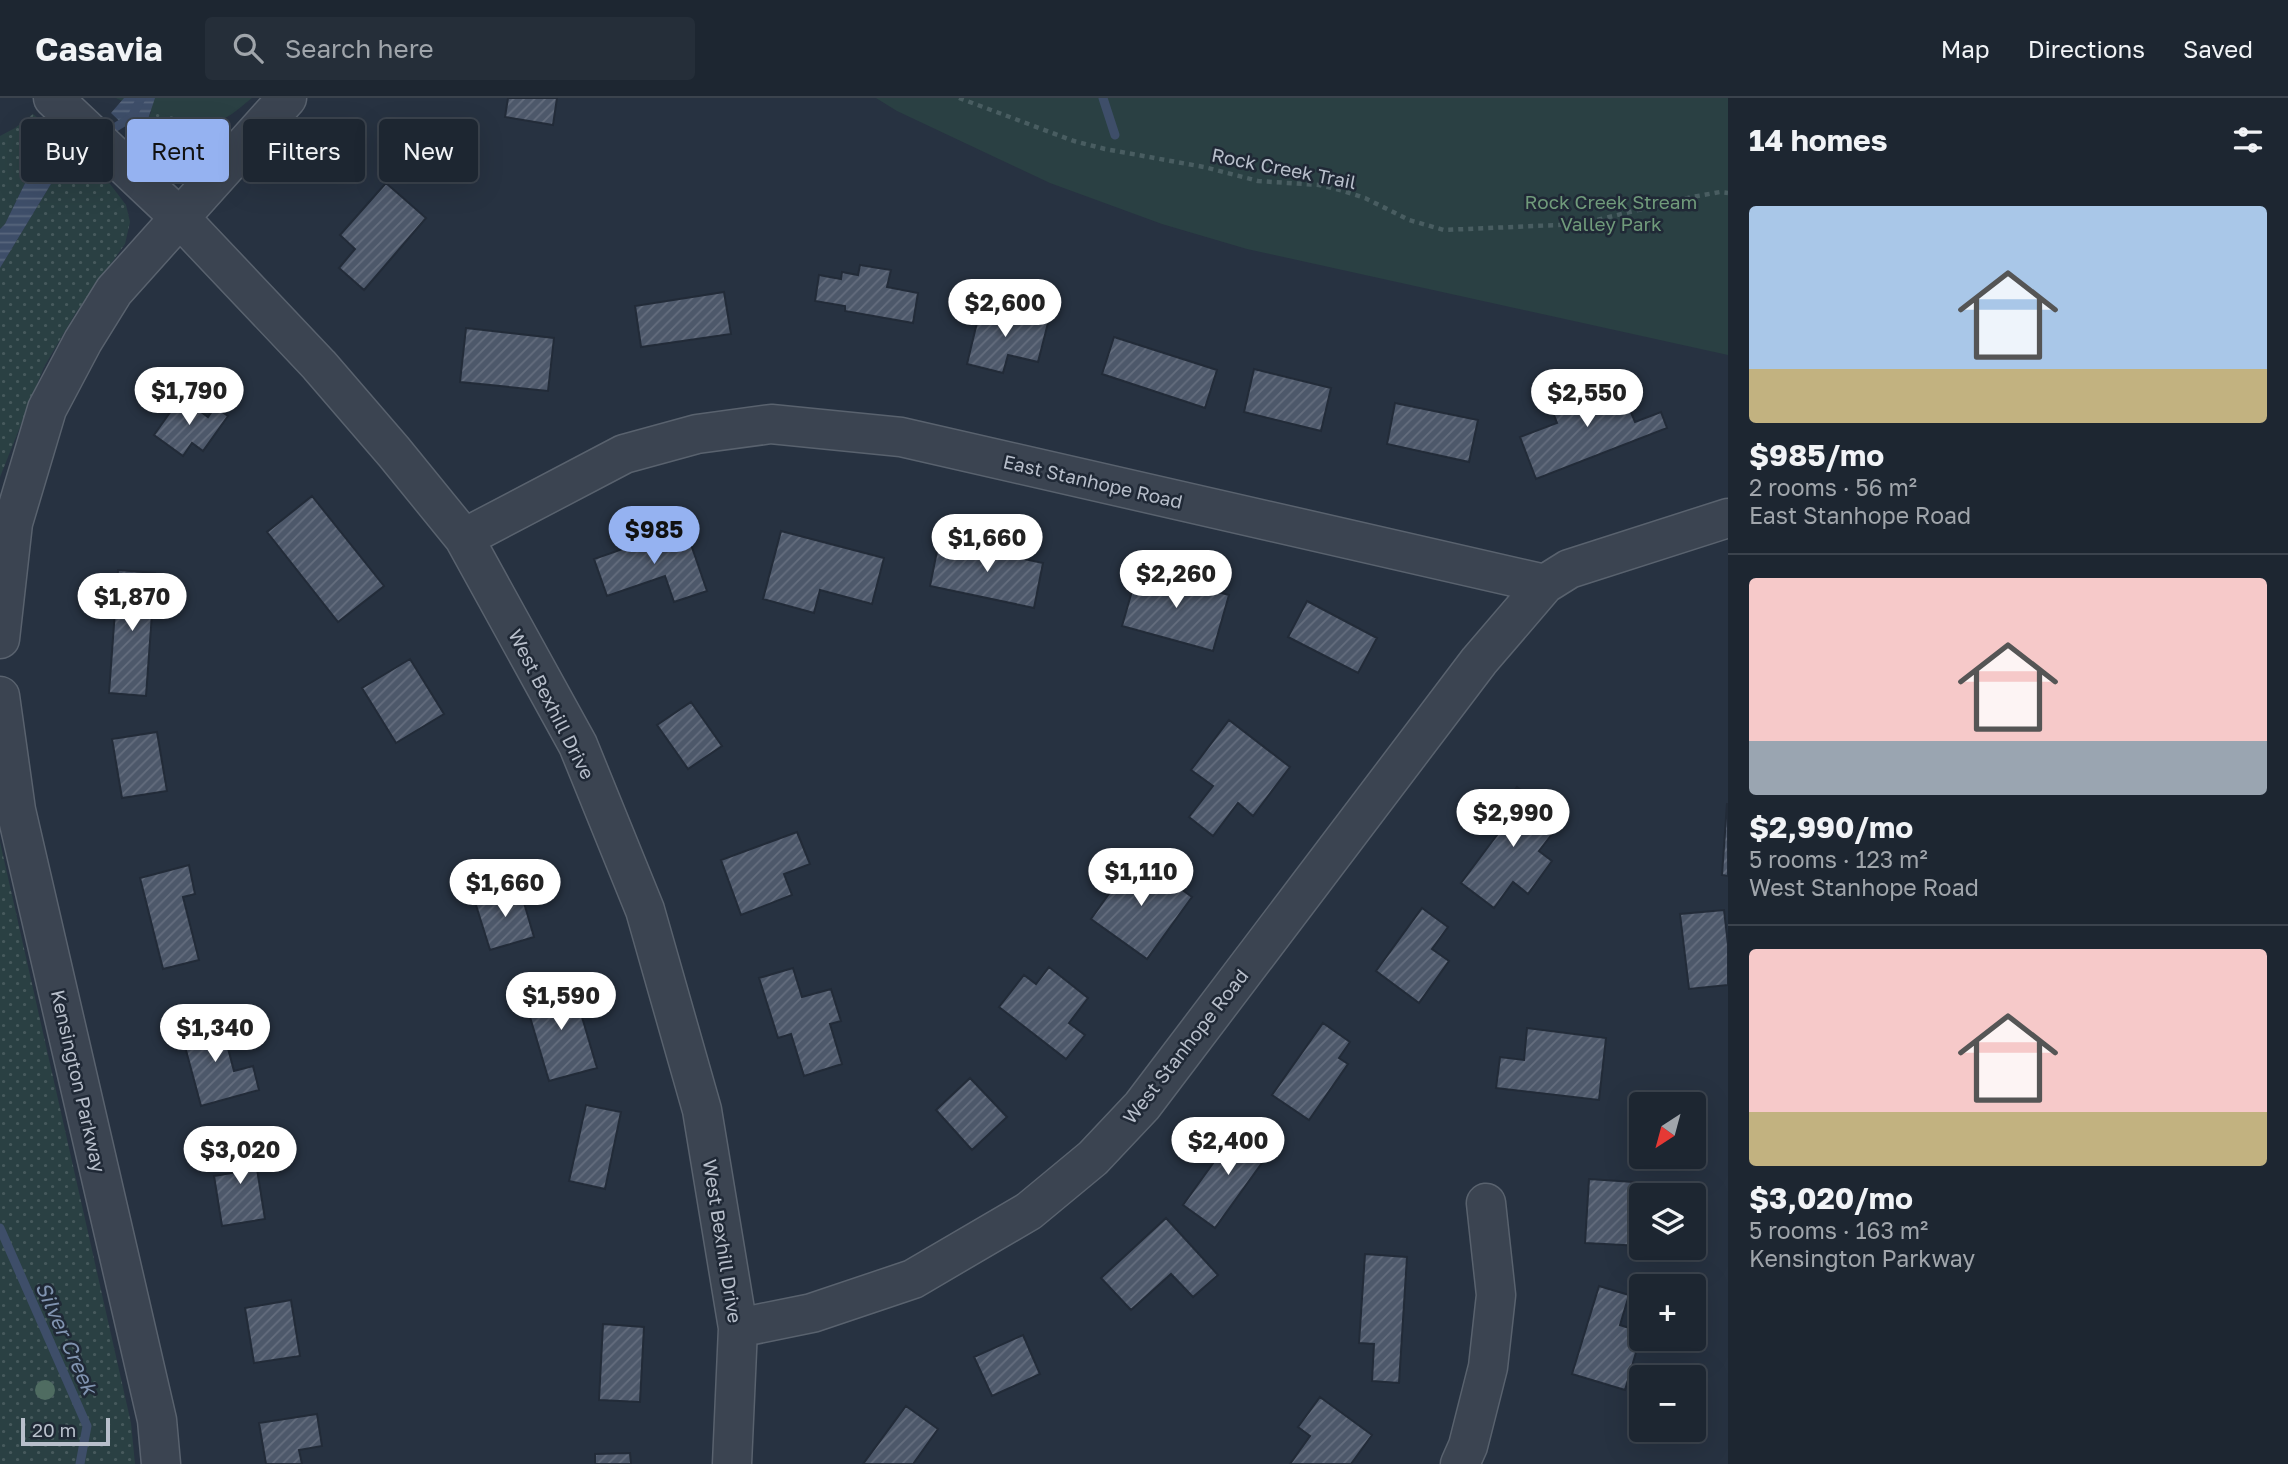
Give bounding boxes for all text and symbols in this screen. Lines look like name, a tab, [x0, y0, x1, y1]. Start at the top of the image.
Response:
search box	[205, 17, 695, 80]
text: Casavia	[35, 29, 163, 68]
icon: search	[229, 29, 267, 67]
text: Search here	[285, 33, 434, 64]
text: Map	[1941, 34, 1990, 63]
text: Directions	[2028, 34, 2145, 63]
text: Saved	[2183, 34, 2253, 63]
chip: Buy	[21, 119, 113, 182]
chip: Rent	[127, 119, 229, 182]
chip: Filters	[243, 119, 365, 182]
chip: New	[379, 119, 478, 182]
icon: filters	[2229, 121, 2267, 159]
text: 14 homes	[1749, 122, 1888, 158]
street label: Rock Creek Trail	[1210, 143, 1358, 193]
park label: Rock Creek Stream Valley Park	[1525, 190, 1697, 235]
icon: home	[1945, 252, 2071, 378]
pin: $2,600	[948, 280, 1062, 339]
text: $2,600	[964, 288, 1046, 316]
pin: $1,790	[132, 368, 246, 427]
pin: $2,550	[1530, 370, 1644, 429]
text: $1,790	[151, 376, 227, 404]
text: $2,550	[1547, 378, 1627, 406]
text: $985/mo	[1749, 437, 1884, 473]
street label: East Stanhope Road	[1001, 449, 1185, 513]
text: 2 rooms · 56 m²	[1749, 473, 1917, 501]
text: East Stanhope Road	[1749, 501, 1971, 529]
pin: $985	[613, 506, 695, 566]
pin: $1,660	[930, 514, 1044, 574]
text: $985	[625, 515, 683, 543]
text: $1,660	[948, 523, 1026, 551]
pin: $2,260	[1119, 550, 1233, 610]
text: $2,260	[1136, 559, 1216, 587]
pin: $1,870	[75, 574, 189, 633]
text: $1,870	[94, 582, 170, 610]
icon: home	[1945, 624, 2071, 750]
street label: West Bexhill Drive	[504, 625, 600, 783]
pin: $2,990	[1456, 790, 1570, 849]
text: $2,990	[1473, 798, 1553, 826]
text: $2,990/mo	[1749, 809, 1913, 845]
text: 5 rooms · 123 m²	[1749, 845, 1928, 873]
pin: $1,110	[1084, 848, 1198, 908]
text: $1,110	[1104, 857, 1178, 885]
pin: $1,660	[448, 860, 562, 919]
text: $1,660	[466, 868, 544, 896]
text: West Stanhope Road	[1749, 873, 1979, 901]
street label: West Stanhope Road	[1118, 964, 1252, 1128]
pin: $1,590	[504, 972, 618, 1032]
text: $1,590	[522, 981, 600, 1009]
street label: Kensington Parkway	[47, 987, 111, 1175]
icon: home	[1945, 995, 2071, 1121]
pin: $1,340	[158, 1004, 272, 1064]
text: $1,340	[176, 1013, 254, 1041]
north arrow	[1629, 1092, 1706, 1169]
map controls	[1629, 1092, 1706, 1442]
pin: $2,400	[1171, 1118, 1285, 1177]
pin: $3,020	[183, 1126, 297, 1186]
text: $2,400	[1187, 1126, 1269, 1154]
text: $3,020	[200, 1135, 280, 1163]
street label: West Bexhill Drive	[699, 1157, 747, 1325]
text: $3,020/mo	[1749, 1180, 1913, 1216]
button: layers	[1629, 1183, 1706, 1260]
text: 5 rooms · 163 m²	[1749, 1216, 1928, 1244]
text: Kensington Parkway	[1749, 1244, 1975, 1272]
button: +	[1629, 1274, 1706, 1351]
water label: Silver Creek	[31, 1278, 104, 1400]
button: −	[1629, 1365, 1706, 1442]
scale bar	[21, 1415, 110, 1447]
text: 20 m	[32, 1418, 76, 1441]

